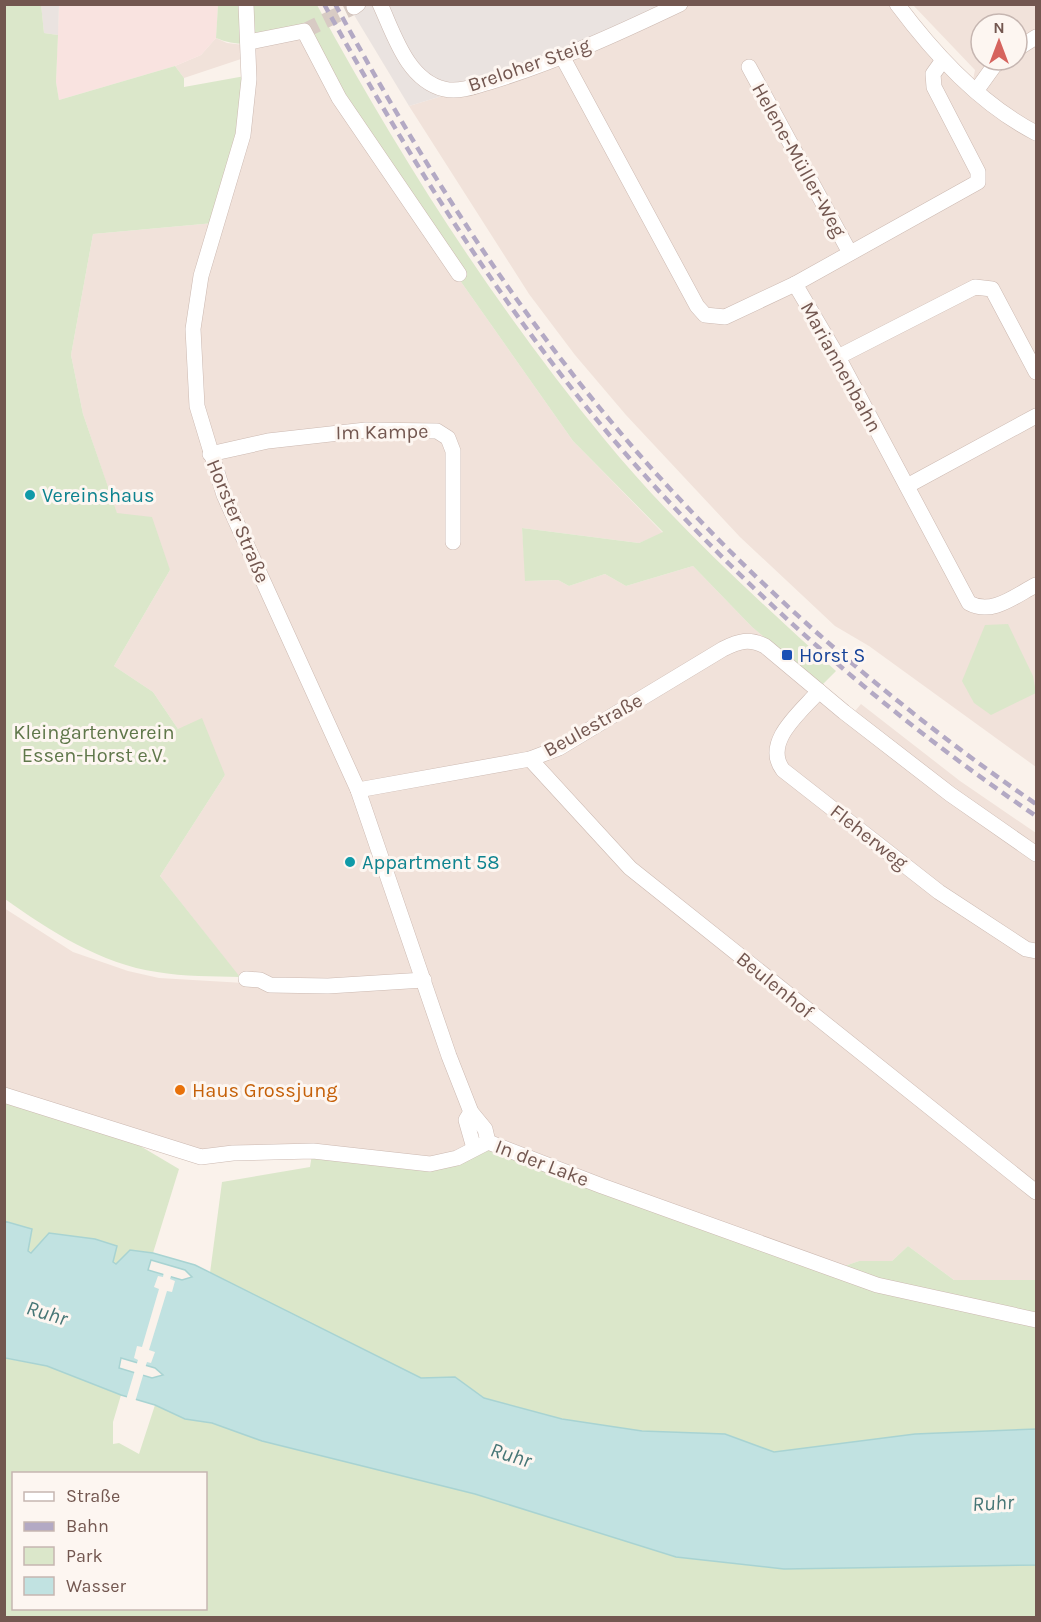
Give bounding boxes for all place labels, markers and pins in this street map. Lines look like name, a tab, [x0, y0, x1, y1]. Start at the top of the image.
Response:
place label: Vereinshaus	[42, 484, 155, 507]
marker: Vereinshaus	[23, 488, 37, 502]
place label: Horst S	[799, 644, 865, 667]
marker: Horst S	[780, 648, 794, 662]
place label: Appartment 58	[362, 851, 500, 874]
marker: Appartment 58	[343, 855, 357, 869]
place label: Haus Grossjung	[192, 1079, 338, 1102]
marker: Haus Grossjung	[173, 1083, 187, 1097]

